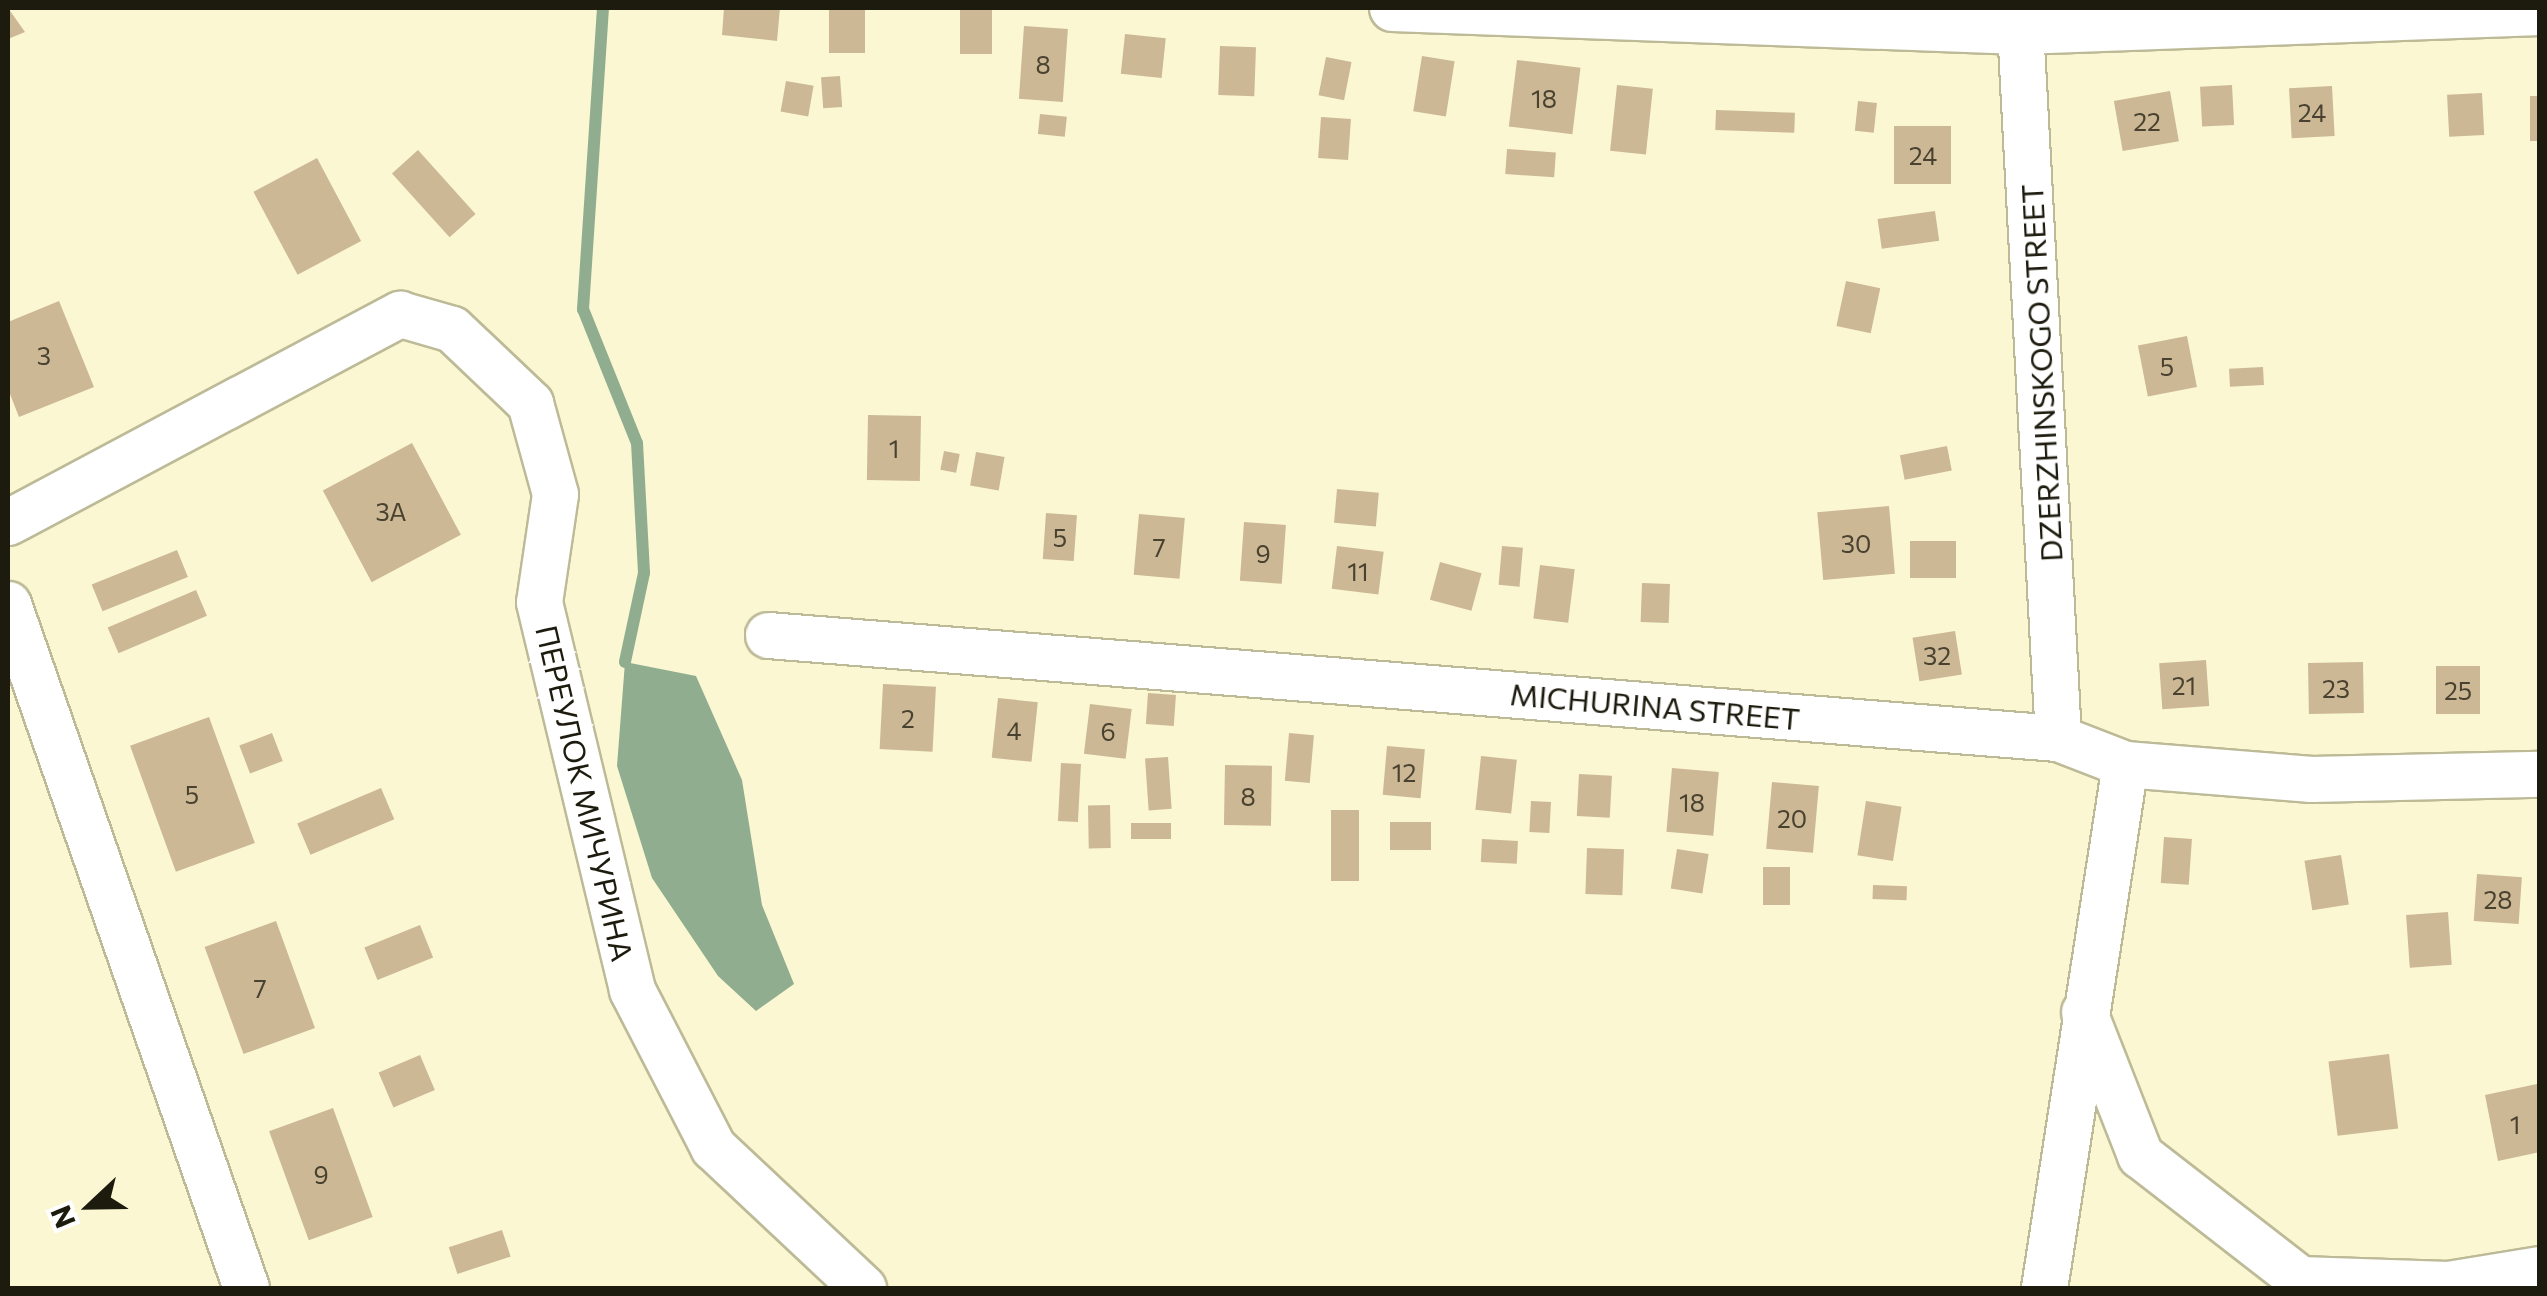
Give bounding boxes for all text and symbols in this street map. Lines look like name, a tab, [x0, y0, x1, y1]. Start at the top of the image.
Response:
house number: 8	[1035, 49, 1051, 79]
house number: 18	[1531, 83, 1557, 113]
house number: 24	[2298, 97, 2326, 127]
house number: 22	[2133, 106, 2161, 136]
house number: 24	[1909, 140, 1937, 170]
street label: DZERZHINSKOGO STREET	[2013, 183, 2069, 563]
house number: 3	[37, 340, 51, 370]
house number: 5	[2160, 351, 2174, 381]
house number: 1	[889, 433, 899, 463]
house number: 3А	[376, 496, 406, 526]
house number: 5	[1053, 522, 1067, 552]
house number: 30	[1841, 528, 1871, 558]
house number: 7	[1152, 532, 1166, 562]
house number: 9	[1255, 538, 1271, 568]
house number: 11	[1347, 556, 1369, 586]
street label: ПЕРЕУЛОК МИЧУРИНА	[529, 621, 641, 965]
house number: 32	[1923, 640, 1951, 670]
house number: 21	[2172, 670, 2196, 700]
house number: 23	[2322, 673, 2350, 703]
street label: MICHURINA STREET	[1508, 675, 1802, 737]
house number: 25	[2444, 675, 2472, 705]
house number: 2	[901, 703, 915, 733]
house number: 4	[1007, 715, 1021, 745]
house number: 6	[1100, 716, 1116, 746]
house number: 12	[1392, 757, 1416, 787]
house number: 5	[185, 779, 199, 809]
house number: 8	[1240, 781, 1256, 811]
house number: 18	[1679, 787, 1705, 817]
house number: 20	[1777, 803, 1807, 833]
house number: 28	[2484, 884, 2512, 914]
house number: 7	[253, 973, 267, 1003]
house number: 1	[2510, 1109, 2520, 1139]
north arrow	[40, 1156, 140, 1256]
house number: 9	[313, 1159, 329, 1189]
text: N	[42, 1201, 82, 1233]

